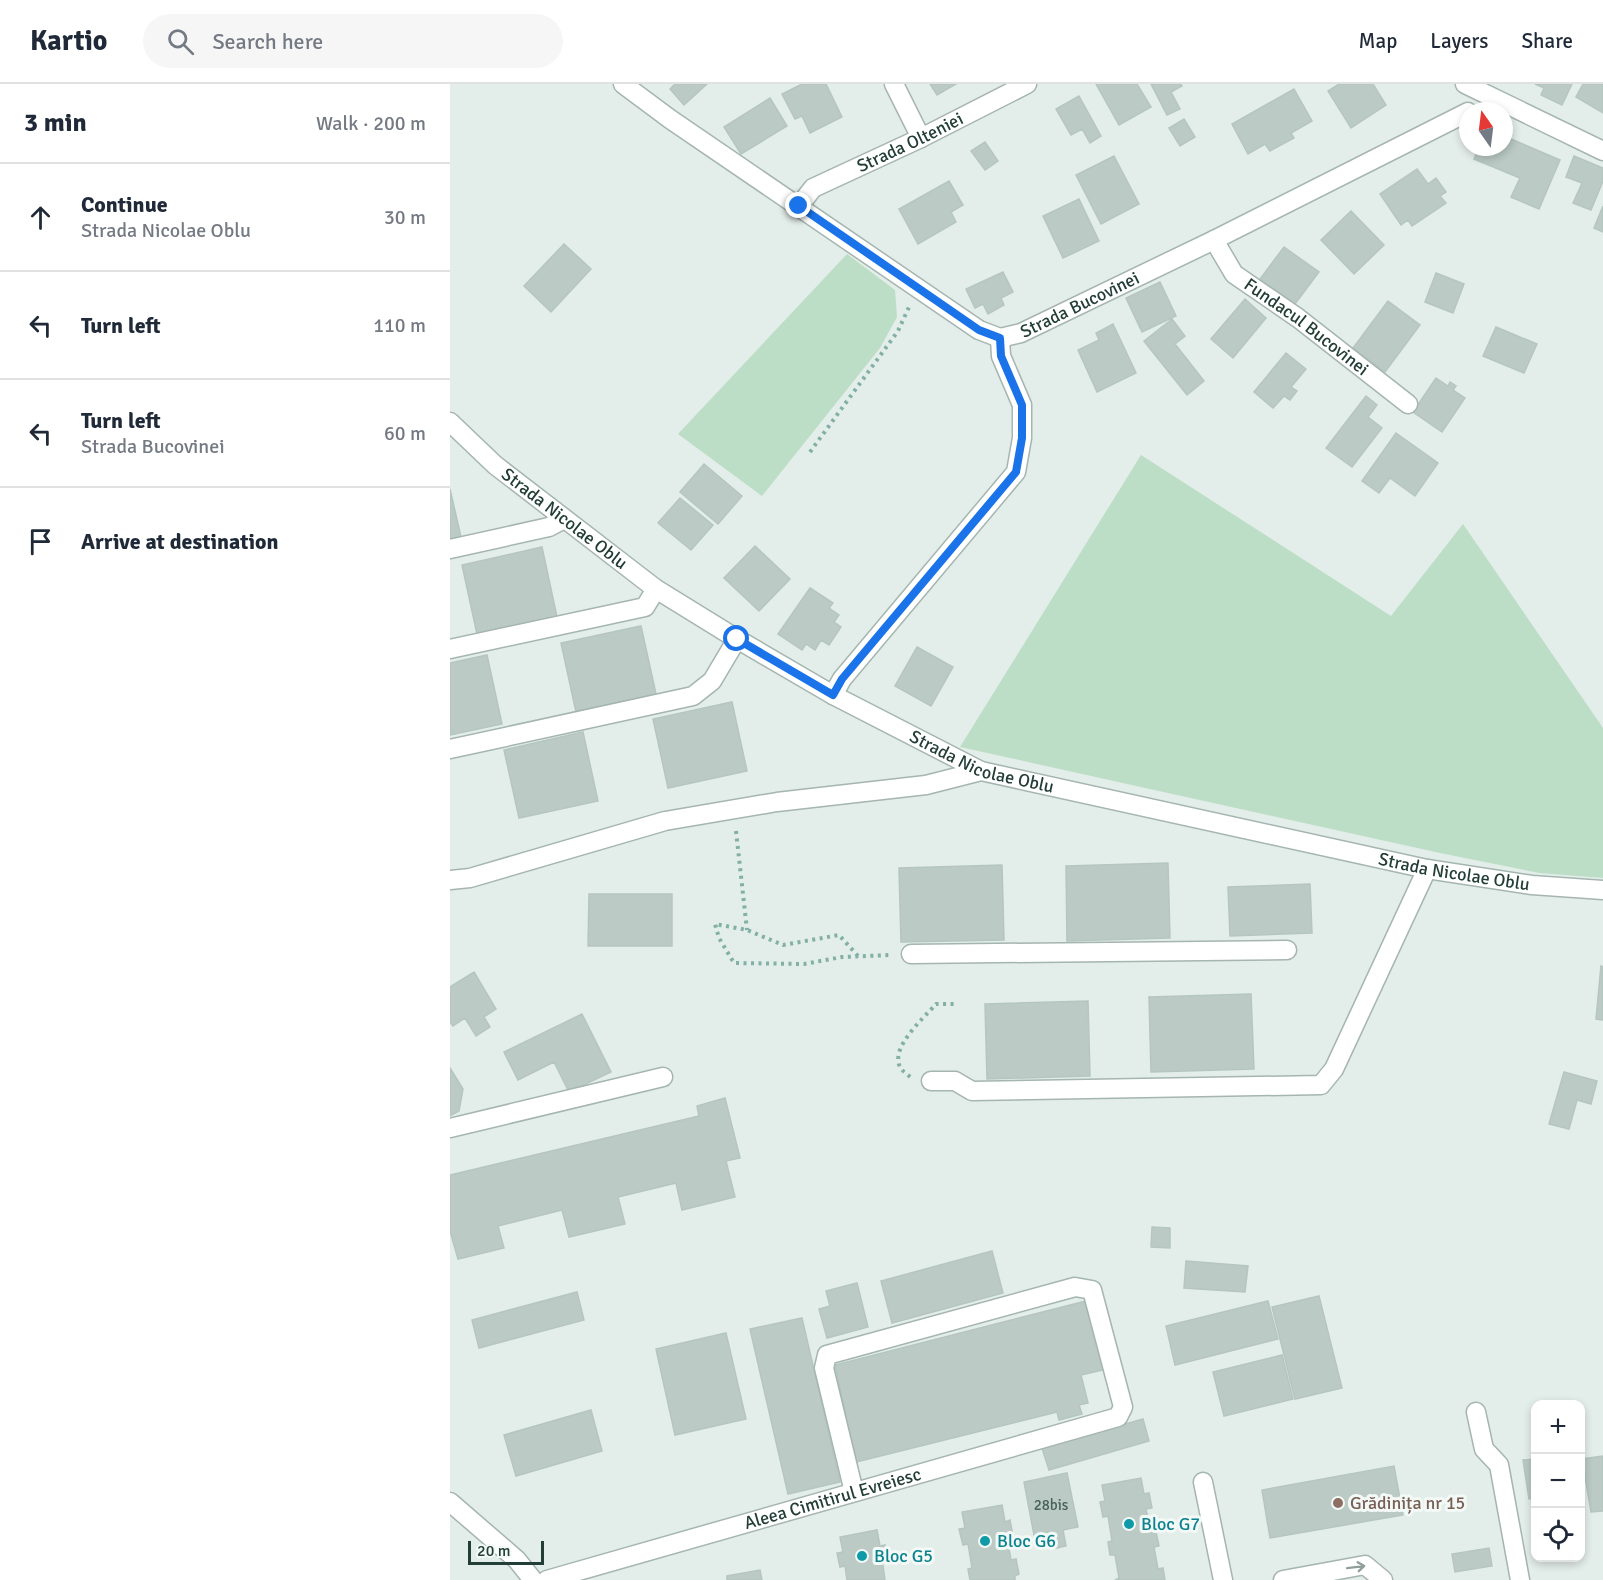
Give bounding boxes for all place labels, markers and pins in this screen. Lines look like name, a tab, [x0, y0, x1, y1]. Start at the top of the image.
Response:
place label: Grădinița nr 15	[1350, 1492, 1465, 1514]
marker: Grădinița nr 15	[1331, 1496, 1345, 1510]
place label: Bloc G7	[1141, 1513, 1200, 1535]
marker: Bloc G7	[1122, 1517, 1136, 1531]
place label: Bloc G6	[997, 1530, 1056, 1552]
marker: Bloc G6	[978, 1534, 992, 1548]
place label: Bloc G5	[874, 1545, 933, 1567]
marker: Bloc G5	[855, 1549, 869, 1563]

